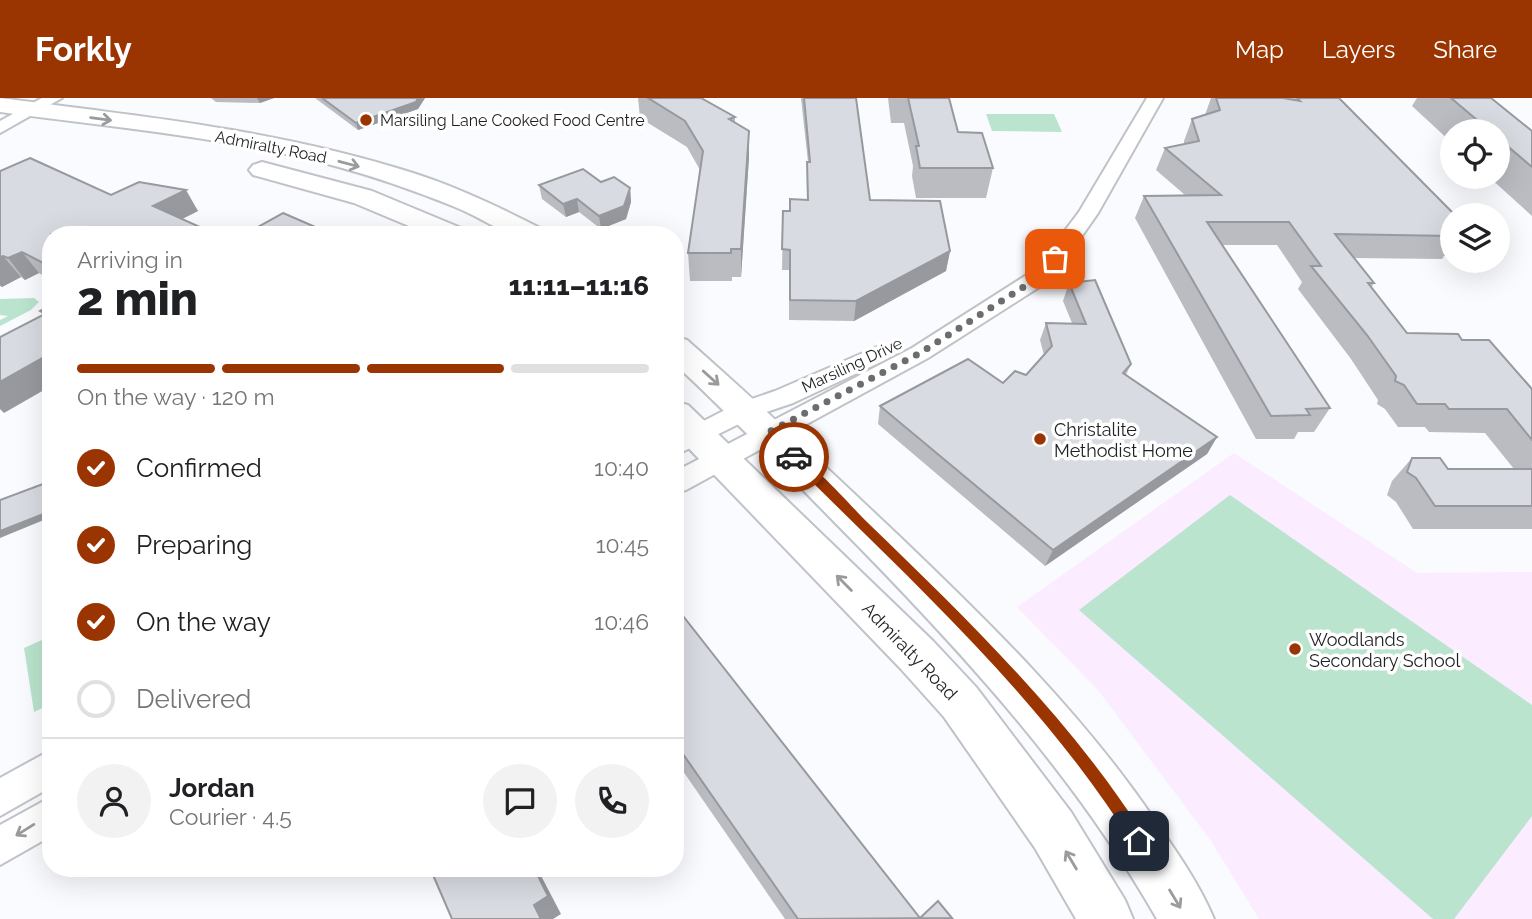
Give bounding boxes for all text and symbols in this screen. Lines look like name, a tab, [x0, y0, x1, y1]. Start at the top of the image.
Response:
text: Forkly	[35, 30, 132, 69]
text: Map	[1235, 35, 1284, 64]
text: Layers	[1322, 35, 1395, 64]
text: Share	[1433, 35, 1497, 64]
place label: Marsiling Lane Cooked Food Centre	[380, 111, 645, 130]
marker: Marsiling Lane Cooked Food Centre	[358, 112, 374, 128]
one-way arrow	[89, 113, 112, 126]
map controls	[1440, 119, 1510, 273]
button: locate	[1440, 119, 1510, 189]
street label: Admiralty Road	[214, 127, 329, 167]
one-way arrow	[337, 158, 360, 171]
button: layers	[1440, 203, 1510, 273]
pin	[1025, 229, 1085, 289]
icon: bag	[1036, 240, 1074, 278]
text: Arriving in	[77, 246, 183, 273]
text: 11:11–11:16	[509, 271, 649, 301]
text: 2 min	[77, 272, 198, 326]
street label: Marsiling Drive	[799, 333, 905, 397]
one-way arrow	[702, 370, 720, 386]
text: On the way · 120 m	[77, 383, 275, 410]
place label: Christalite Methodist Home	[1054, 419, 1193, 461]
courier	[759, 422, 829, 492]
marker: Christalite Methodist Home	[1032, 431, 1048, 447]
icon: car	[775, 438, 813, 476]
icon: check	[77, 449, 115, 487]
text: Confirmed	[136, 453, 262, 483]
text: 10:40	[594, 454, 649, 481]
icon: check	[77, 526, 115, 564]
text: Preparing	[136, 530, 252, 560]
text: 10:45	[596, 531, 649, 558]
one-way arrow	[836, 575, 853, 592]
street label: Admiralty Road	[858, 598, 962, 704]
icon: check	[77, 603, 115, 641]
text: On the way	[136, 607, 271, 637]
text: 10:46	[594, 608, 649, 635]
place label: Woodlands Secondary School	[1309, 629, 1460, 671]
marker: Woodlands Secondary School	[1287, 641, 1303, 657]
text: Delivered	[136, 684, 251, 714]
button: person	[77, 764, 151, 838]
button: chat	[483, 764, 557, 838]
button: phone	[575, 764, 649, 838]
text: Jordan	[169, 773, 255, 803]
text: Courier · 4.5	[169, 803, 292, 830]
pin	[1109, 811, 1169, 871]
icon: home	[1120, 822, 1158, 860]
one-way arrow	[16, 824, 36, 838]
one-way arrow	[1064, 851, 1078, 871]
one-way arrow	[1168, 888, 1182, 908]

